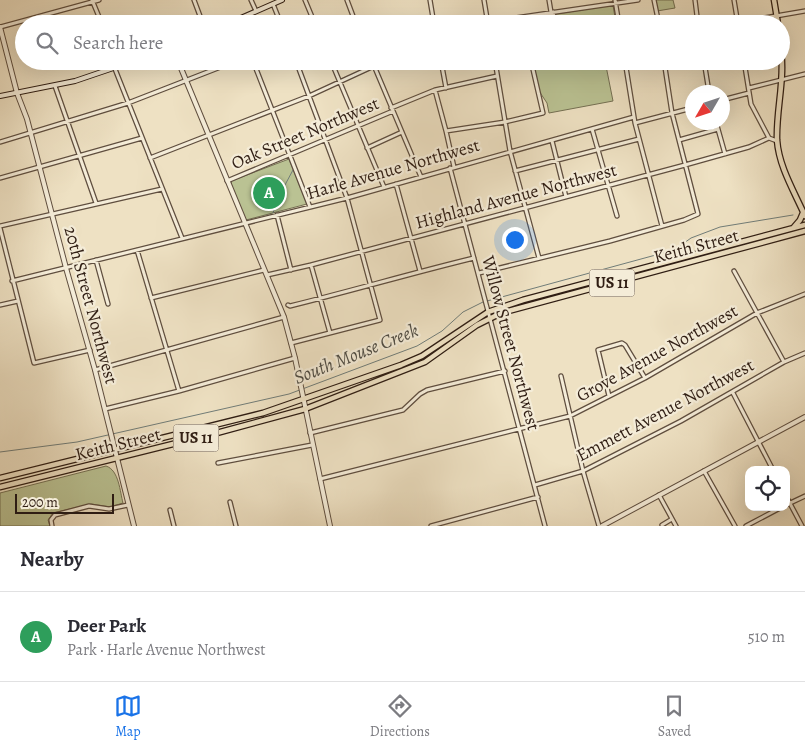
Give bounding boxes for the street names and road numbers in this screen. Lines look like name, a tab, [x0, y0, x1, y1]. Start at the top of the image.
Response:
street label: Oak Street Northwest	[227, 91, 383, 175]
street label: Harle Avenue Northwest	[304, 133, 482, 205]
street label: Highland Avenue Northwest	[413, 158, 619, 234]
street label: 20th Street Northwest	[58, 223, 124, 387]
street label: Keith Street	[651, 223, 741, 269]
street label: Willow Street Northwest	[476, 252, 546, 433]
road number: US 11	[590, 270, 634, 296]
street label: Grove Avenue Northwest	[572, 299, 742, 407]
street label: Emmett Avenue Northwest	[572, 353, 758, 467]
street label: Keith Street	[73, 422, 163, 466]
road number: US 11	[174, 424, 218, 452]

